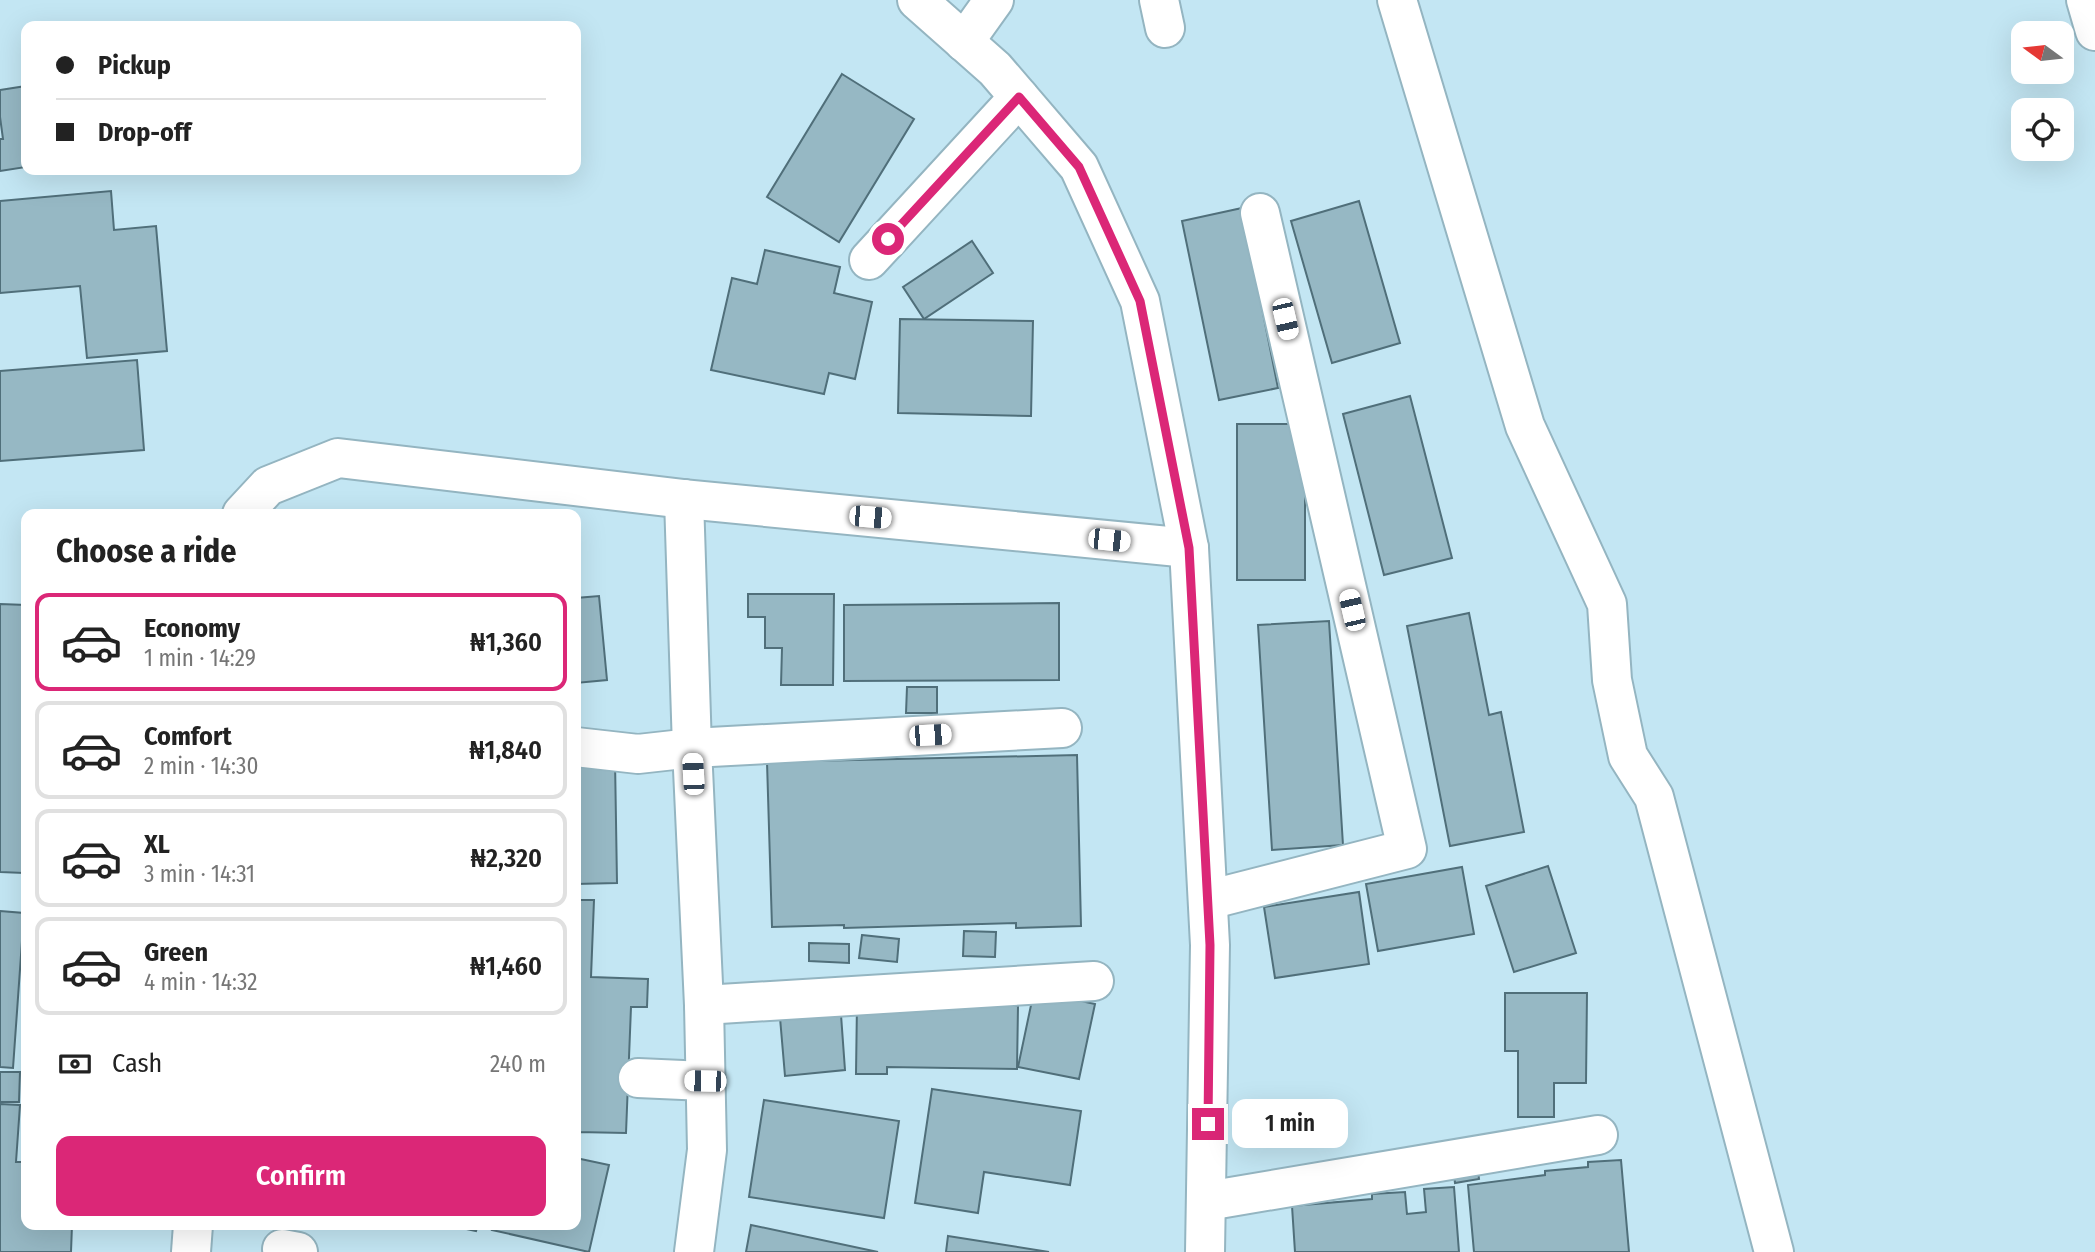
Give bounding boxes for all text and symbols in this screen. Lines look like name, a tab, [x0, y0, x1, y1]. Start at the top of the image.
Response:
north arrow	[2011, 21, 2074, 84]
map controls	[2011, 21, 2074, 161]
text: Pickup	[98, 50, 171, 81]
button: locate	[2011, 98, 2074, 161]
text: Drop-off	[98, 117, 191, 148]
route start	[872, 223, 904, 255]
car	[1271, 296, 1300, 342]
car	[849, 505, 892, 529]
car	[1088, 527, 1131, 553]
text: Choose a ride	[56, 532, 237, 570]
car	[1338, 587, 1367, 633]
icon: car	[60, 611, 123, 674]
text: Economy	[144, 613, 240, 644]
text: ₦1,360	[470, 627, 542, 658]
text: 1 min · 14:29	[144, 644, 256, 672]
icon: car	[60, 719, 123, 782]
text: Comfort	[144, 721, 232, 752]
car	[909, 723, 952, 747]
text: ₦1,840	[469, 735, 542, 766]
text: 2 min · 14:30	[144, 752, 258, 780]
car	[682, 752, 705, 796]
icon: car	[60, 827, 123, 890]
text: XL	[144, 829, 170, 860]
text: ₦2,320	[471, 843, 542, 874]
text: 3 min · 14:31	[144, 860, 255, 888]
icon: car	[60, 935, 123, 998]
text: Green	[144, 937, 208, 968]
text: ₦1,460	[470, 951, 542, 982]
text: 4 min · 14:32	[144, 968, 257, 996]
icon: cash	[56, 1045, 94, 1083]
text: Cash	[112, 1048, 162, 1079]
text: 240 m	[490, 1050, 546, 1078]
car	[684, 1070, 727, 1092]
callout: 1 min	[1232, 1100, 1348, 1148]
route end	[1192, 1108, 1224, 1140]
text: 1 min	[1265, 1109, 1315, 1137]
button: Confirm	[56, 1136, 546, 1216]

